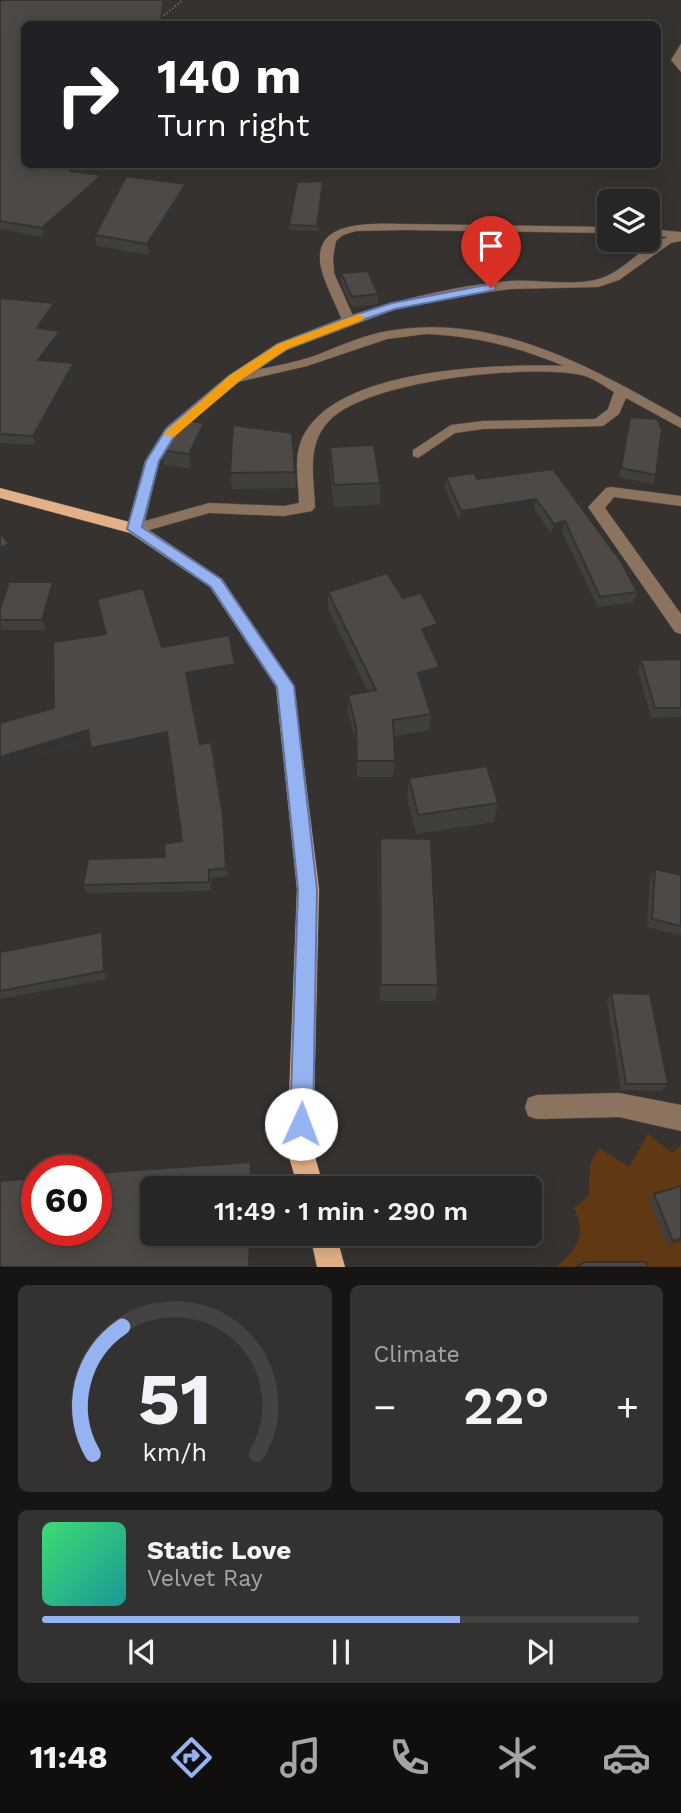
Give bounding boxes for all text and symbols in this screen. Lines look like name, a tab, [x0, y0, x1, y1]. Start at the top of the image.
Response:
text: 140 m	[157, 47, 301, 105]
icon: right	[42, 49, 133, 140]
text: Turn right	[157, 106, 309, 144]
map controls	[597, 189, 660, 252]
button: layers	[597, 189, 660, 252]
pin	[461, 216, 521, 288]
icon: arrive	[472, 227, 510, 265]
position arrow	[264, 1087, 338, 1161]
speed limit sign: 60	[21, 1155, 112, 1246]
text: 11:49 · 1 min · 290 m	[214, 1196, 468, 1226]
text: Climate	[374, 1341, 460, 1368]
text: 51	[138, 1357, 212, 1443]
text: 22°	[463, 1376, 550, 1437]
text: −	[374, 1385, 396, 1429]
text: +	[616, 1385, 639, 1429]
text: km/h	[143, 1438, 207, 1467]
text: Static Love	[147, 1535, 291, 1565]
text: Velvet Ray	[147, 1565, 263, 1592]
icon: previous	[123, 1633, 161, 1671]
icon: pause	[322, 1633, 360, 1671]
icon: next	[521, 1633, 559, 1671]
icon: directions	[167, 1733, 216, 1782]
icon: music	[276, 1733, 325, 1782]
icon: phone	[385, 1733, 434, 1782]
icon: climate	[493, 1733, 542, 1782]
icon: car	[602, 1733, 651, 1782]
text: 11:48	[30, 1738, 108, 1776]

